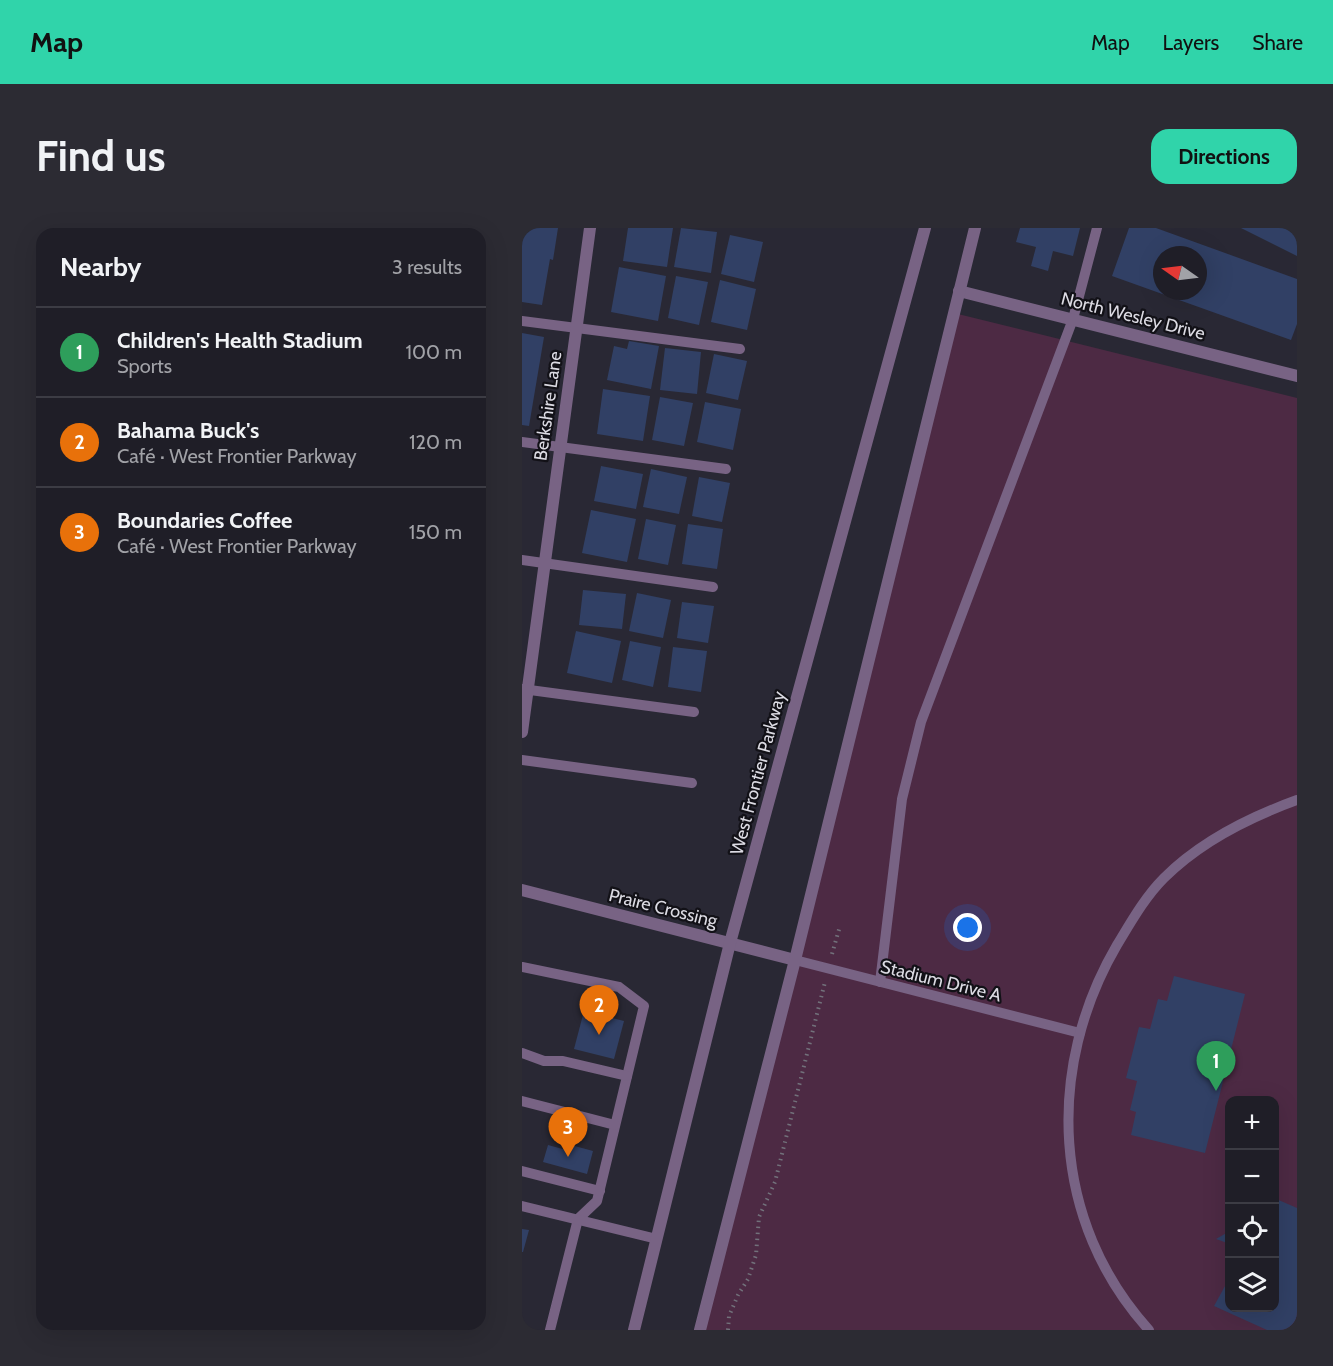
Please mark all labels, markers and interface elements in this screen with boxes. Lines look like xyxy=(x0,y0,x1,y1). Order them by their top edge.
text: Map xyxy=(30,25,83,59)
text: Map xyxy=(1091,30,1130,55)
text: Layers xyxy=(1163,30,1219,55)
text: Share xyxy=(1252,30,1303,55)
button: Directions xyxy=(1151,129,1297,184)
text: Find us xyxy=(36,130,165,182)
north arrow xyxy=(1153,246,1207,300)
text: Nearby xyxy=(60,251,141,283)
text: 3 results xyxy=(392,255,462,279)
street label: North Wesley Drive xyxy=(1059,287,1207,345)
text: Children's Health Stadium xyxy=(117,327,363,354)
text: 1 xyxy=(76,340,83,364)
text: 100 m xyxy=(406,340,462,364)
street label: Berkshire Lane xyxy=(529,350,567,462)
text: Sports xyxy=(117,354,172,378)
text: Bahama Buck's xyxy=(117,417,259,444)
text: 2 xyxy=(74,430,85,454)
text: 120 m xyxy=(409,430,462,454)
text: Café · West Frontier Parkway xyxy=(117,444,357,468)
text: Boundaries Coffee xyxy=(117,507,292,534)
text: 3 xyxy=(74,520,85,544)
text: 150 m xyxy=(409,520,462,544)
text: Café · West Frontier Parkway xyxy=(117,534,357,558)
street label: West Frontier Parkway xyxy=(726,689,790,857)
street label: Praire Crossing xyxy=(607,884,720,932)
your location xyxy=(953,913,982,942)
street label: Stadium Drive A xyxy=(878,955,1004,1007)
pin: 2 xyxy=(580,986,619,1035)
pin: 1 xyxy=(1196,1042,1236,1091)
map controls xyxy=(1225,1096,1279,1312)
button: + xyxy=(1225,1096,1279,1150)
pin: 3 xyxy=(548,1108,588,1157)
button: − xyxy=(1225,1150,1279,1204)
button: locate xyxy=(1225,1204,1279,1258)
button: layers xyxy=(1225,1258,1279,1312)

